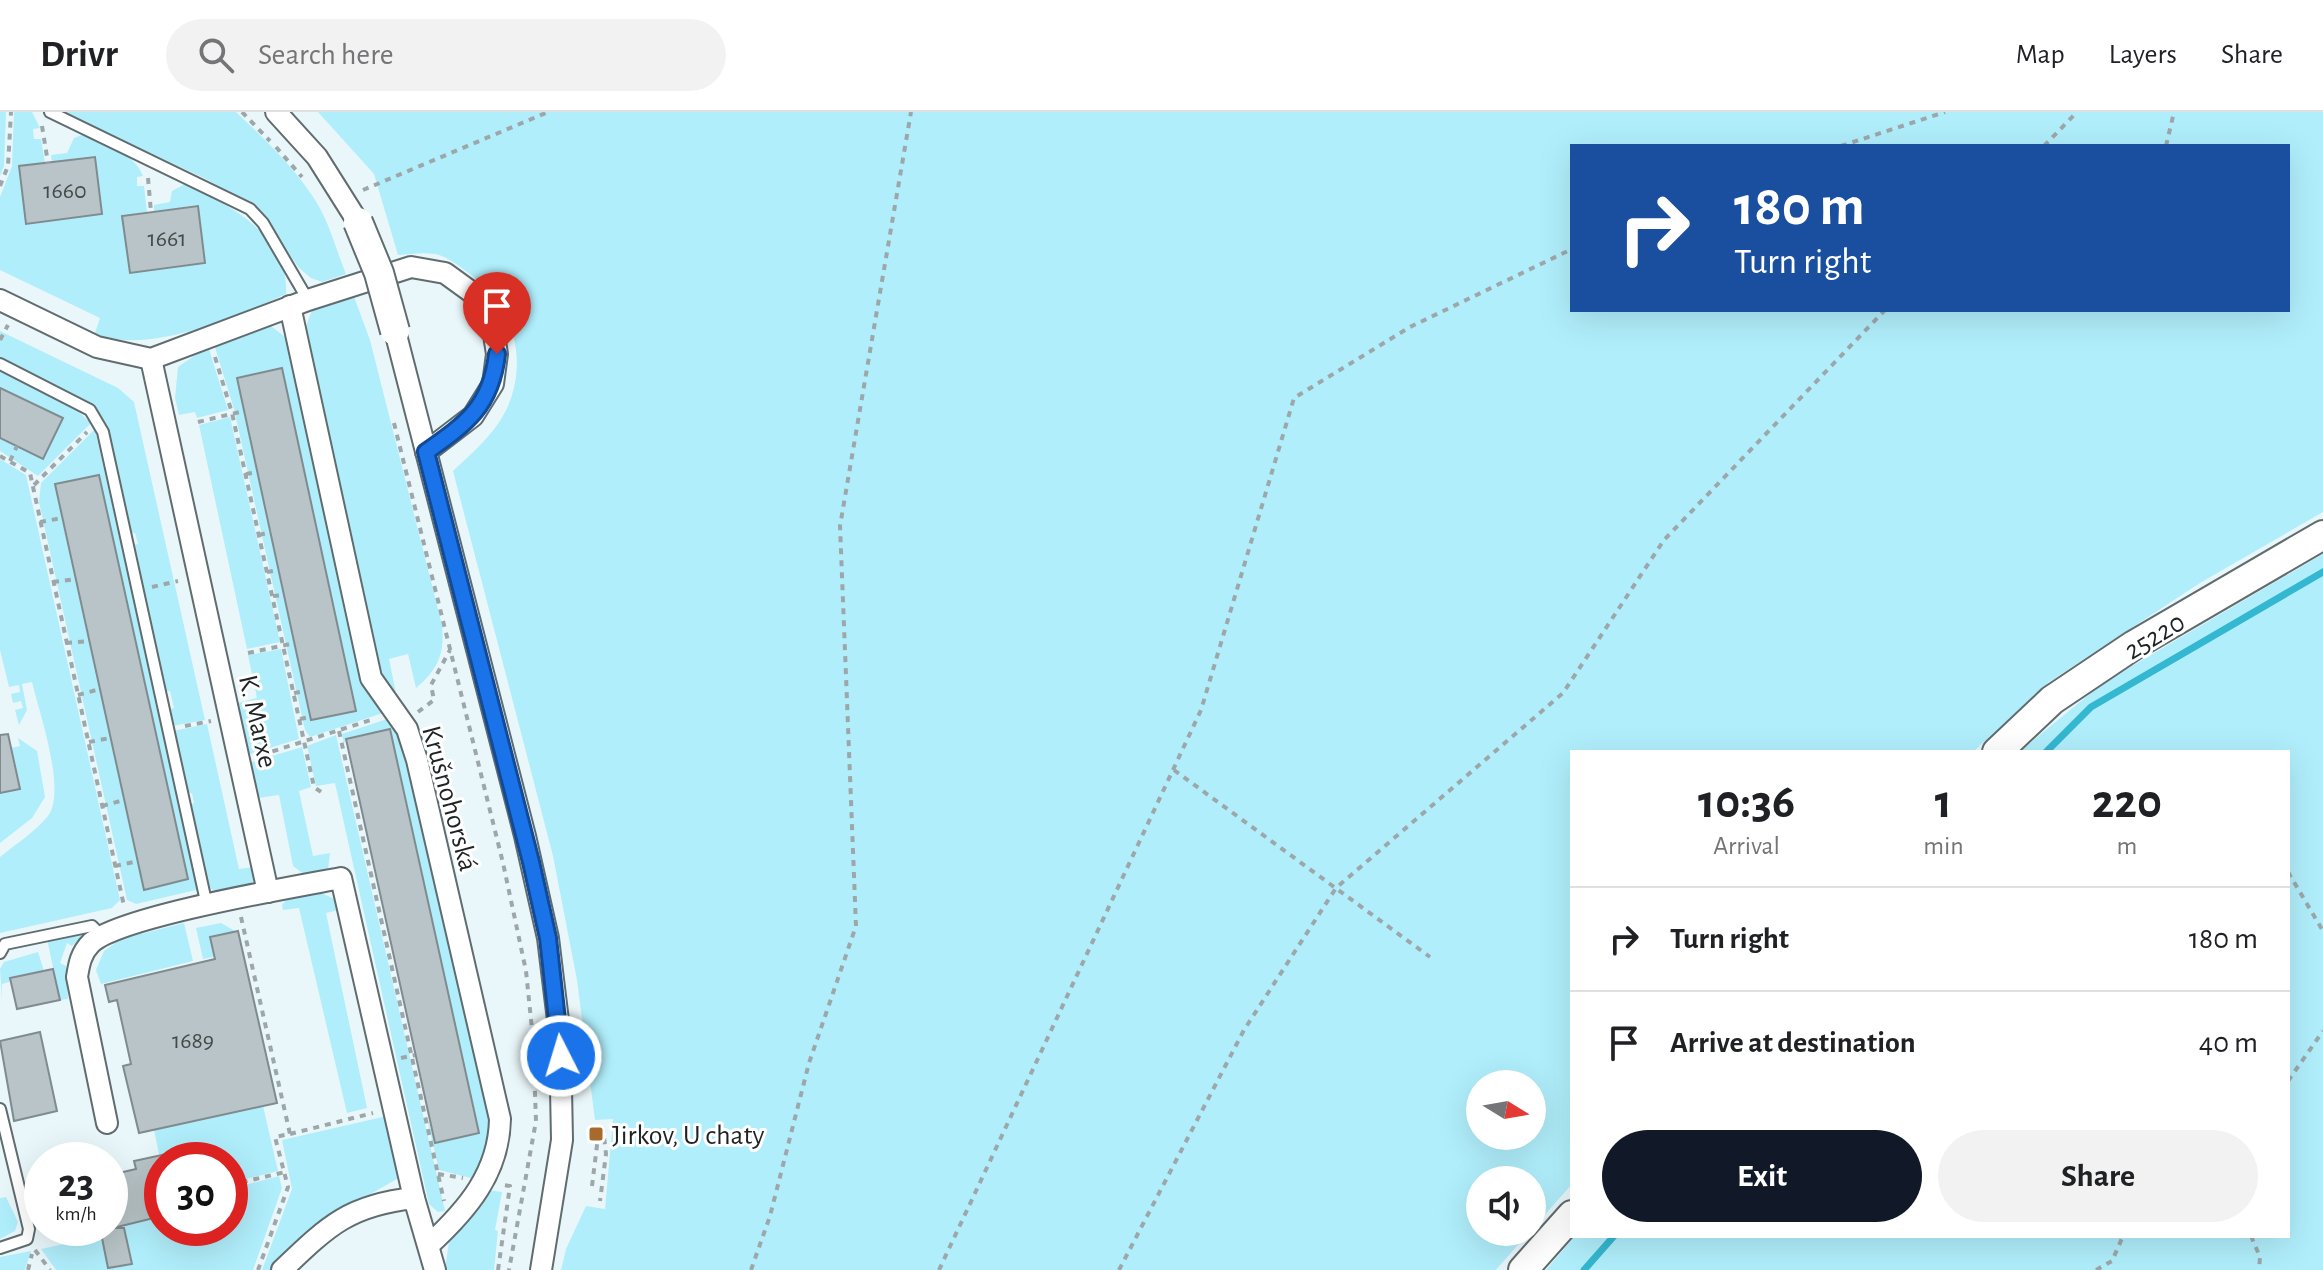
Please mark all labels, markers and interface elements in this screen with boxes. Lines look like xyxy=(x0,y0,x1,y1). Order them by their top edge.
search box xyxy=(166,19,726,91)
icon: search xyxy=(194,33,238,77)
text: Drivr xyxy=(40,36,118,74)
text: Search here xyxy=(258,40,394,70)
text: Map xyxy=(2016,41,2065,69)
text: Layers xyxy=(2109,41,2177,69)
text: Share xyxy=(2221,41,2283,69)
icon: right xyxy=(1602,176,1706,280)
house number: 1660 xyxy=(43,179,87,203)
text: 180 m xyxy=(1734,179,1865,235)
house number: 1661 xyxy=(147,227,187,251)
text: Turn right xyxy=(1734,244,1871,280)
pin xyxy=(463,272,531,354)
icon: arrive xyxy=(475,284,519,328)
street label: 25220 xyxy=(2120,608,2190,665)
street label: K. Marxe xyxy=(233,672,281,771)
street label: Krušnohorská xyxy=(416,723,482,874)
text: 10:36 xyxy=(1698,779,1795,827)
text: 1 xyxy=(1935,779,1952,827)
text: 220 xyxy=(2092,779,2162,827)
text: Arrival xyxy=(1713,833,1780,859)
text: min xyxy=(1923,833,1964,859)
text: m xyxy=(2116,833,2137,859)
icon: right xyxy=(1602,917,1646,961)
text: Turn right xyxy=(1670,924,1789,954)
text: 180 m xyxy=(2189,924,2258,954)
position arrow xyxy=(519,1014,603,1098)
icon: arrive xyxy=(1602,1021,1646,1065)
text: Arrive at destination xyxy=(1670,1028,1916,1058)
text: 40 m xyxy=(2199,1028,2258,1058)
house number: 1689 xyxy=(172,1029,214,1053)
north arrow xyxy=(1466,1070,1546,1150)
map controls xyxy=(1466,1070,1546,1246)
place label: Jirkov, U chaty xyxy=(612,1122,764,1150)
marker: Jirkov, U chaty xyxy=(587,1125,605,1143)
button: Exit xyxy=(1602,1130,1922,1222)
button: Share xyxy=(1938,1130,2258,1222)
speed limit sign: 30 xyxy=(144,1142,248,1246)
text: 23 xyxy=(58,1164,94,1204)
button: sound xyxy=(1466,1166,1546,1246)
text: km/h xyxy=(55,1204,97,1224)

